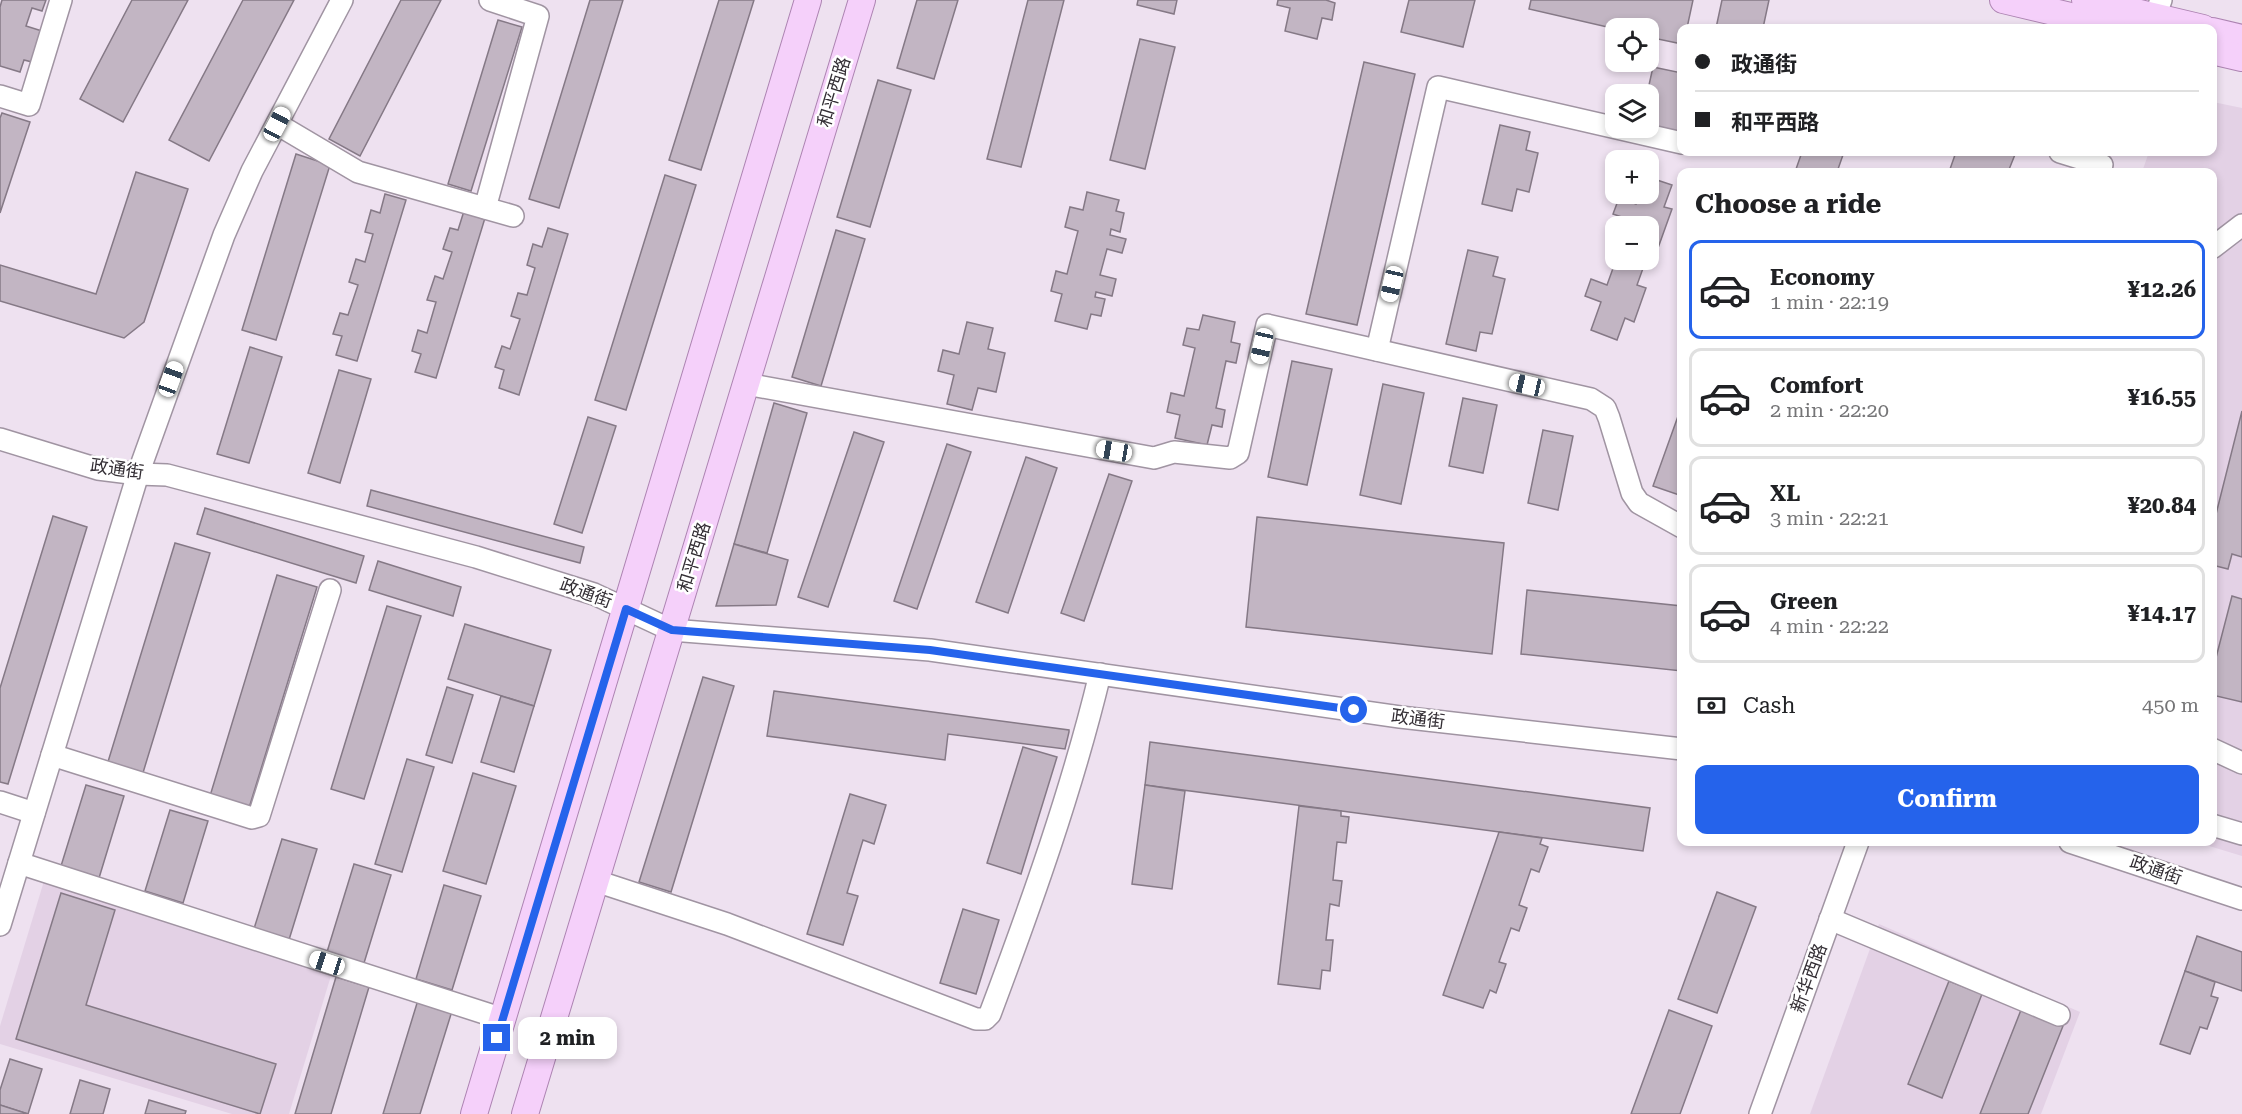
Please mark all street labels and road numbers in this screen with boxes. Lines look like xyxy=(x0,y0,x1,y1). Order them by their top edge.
street label: 和平西路 xyxy=(813,54,854,129)
street label: 政通街 xyxy=(89,454,145,483)
street label: 和平西路 xyxy=(673,519,714,594)
street label: 政通街 xyxy=(557,573,615,612)
street label: 政通街 xyxy=(1390,705,1446,732)
street label: 政通街 xyxy=(2127,851,2185,888)
street label: 新华西路 xyxy=(1786,940,1831,1015)

